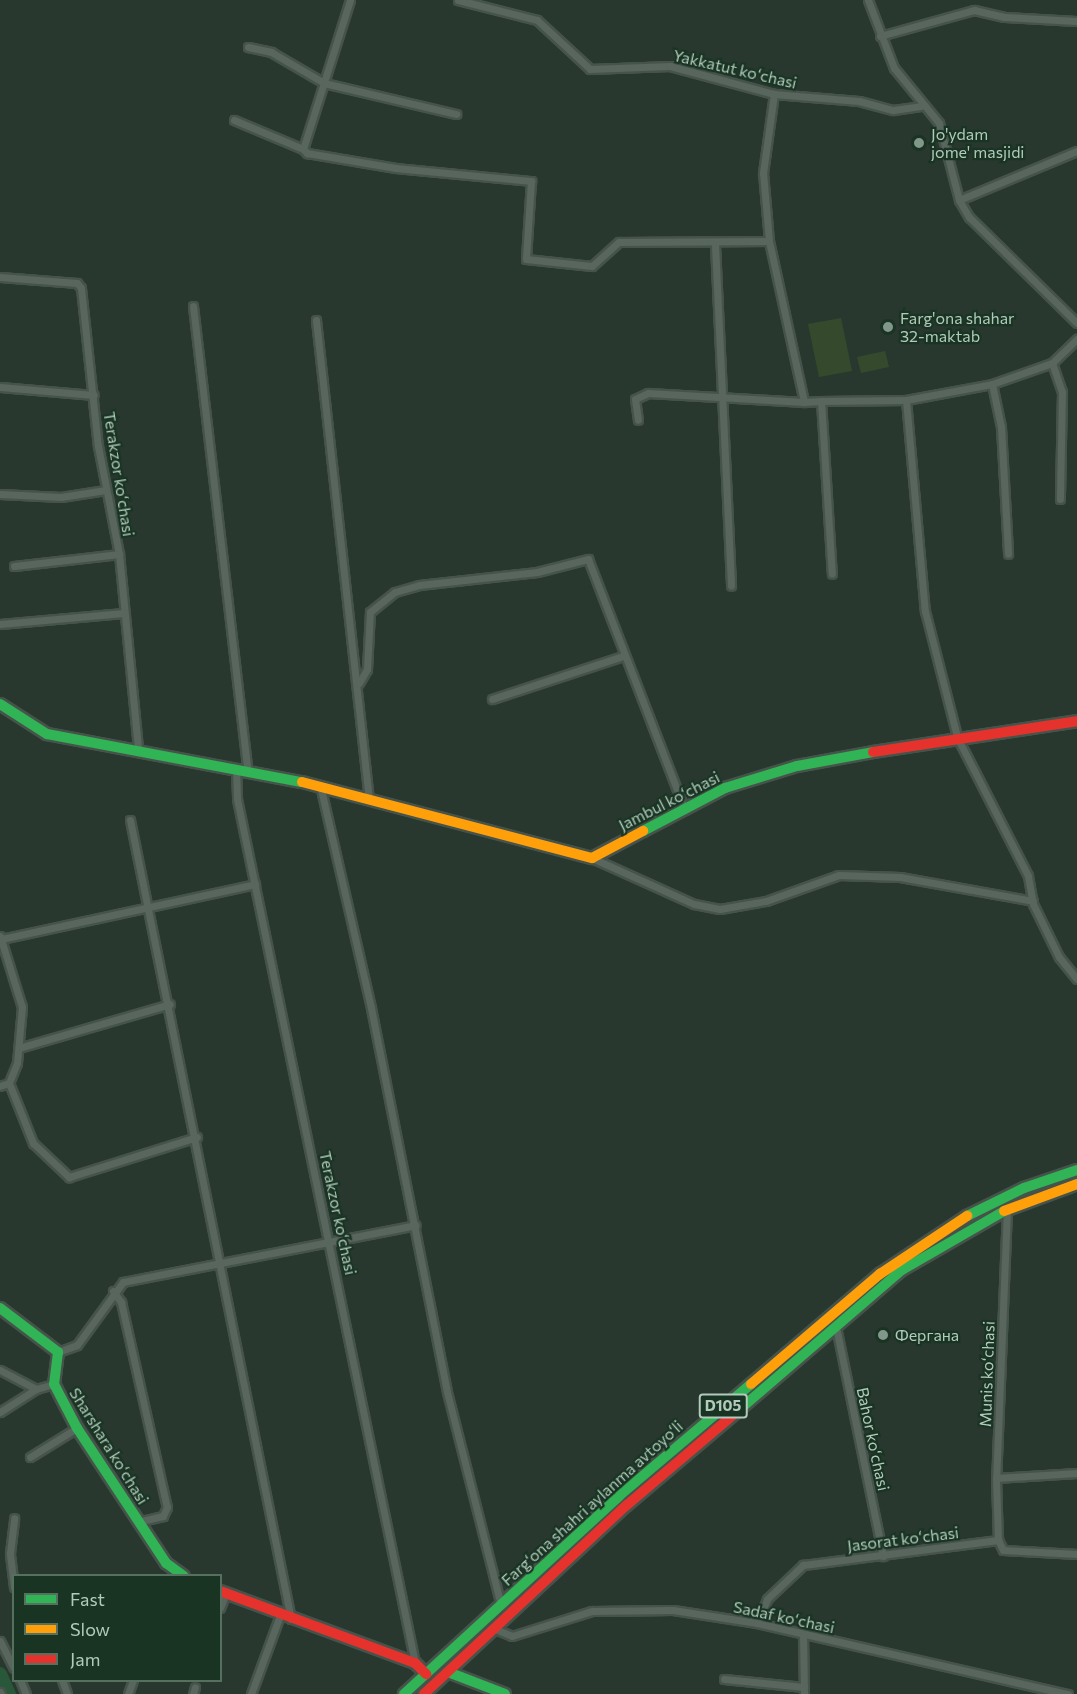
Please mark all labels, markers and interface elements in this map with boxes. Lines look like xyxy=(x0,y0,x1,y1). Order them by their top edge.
street label: Yakkatut koʻchasi xyxy=(671,45,799,93)
place label: Jo'ydam jome' masjidi xyxy=(931,124,1024,162)
marker: Jo'ydam jome' masjidi xyxy=(912,136,926,150)
place label: Farg'ona shahar 32-maktab xyxy=(900,308,1014,346)
marker: Farg'ona shahar 32-maktab xyxy=(881,320,895,334)
street label: Terakzor koʻchasi xyxy=(100,410,138,538)
street label: Jambul koʻchasi xyxy=(615,767,723,835)
street label: Terakzor koʻchasi xyxy=(316,1149,360,1277)
street label: Munis koʻchasi xyxy=(976,1321,998,1427)
place label: Фергана xyxy=(895,1325,959,1345)
marker: Фергана xyxy=(876,1328,890,1342)
street label: Sharshara koʻchasi xyxy=(65,1384,153,1508)
street label: Bahor koʻchasi xyxy=(853,1386,893,1492)
road number: D105 xyxy=(698,1394,748,1418)
street label: Farg‘ona shahri aylanma avtoyo‘li xyxy=(497,1416,687,1590)
street label: Jasorat koʻchasi xyxy=(846,1523,960,1555)
legend xyxy=(12,1574,222,1682)
text: Fast xyxy=(70,1588,105,1610)
street label: Sadaf koʻchasi xyxy=(732,1597,836,1637)
text: Slow xyxy=(70,1618,110,1640)
text: Jam xyxy=(70,1648,100,1670)

